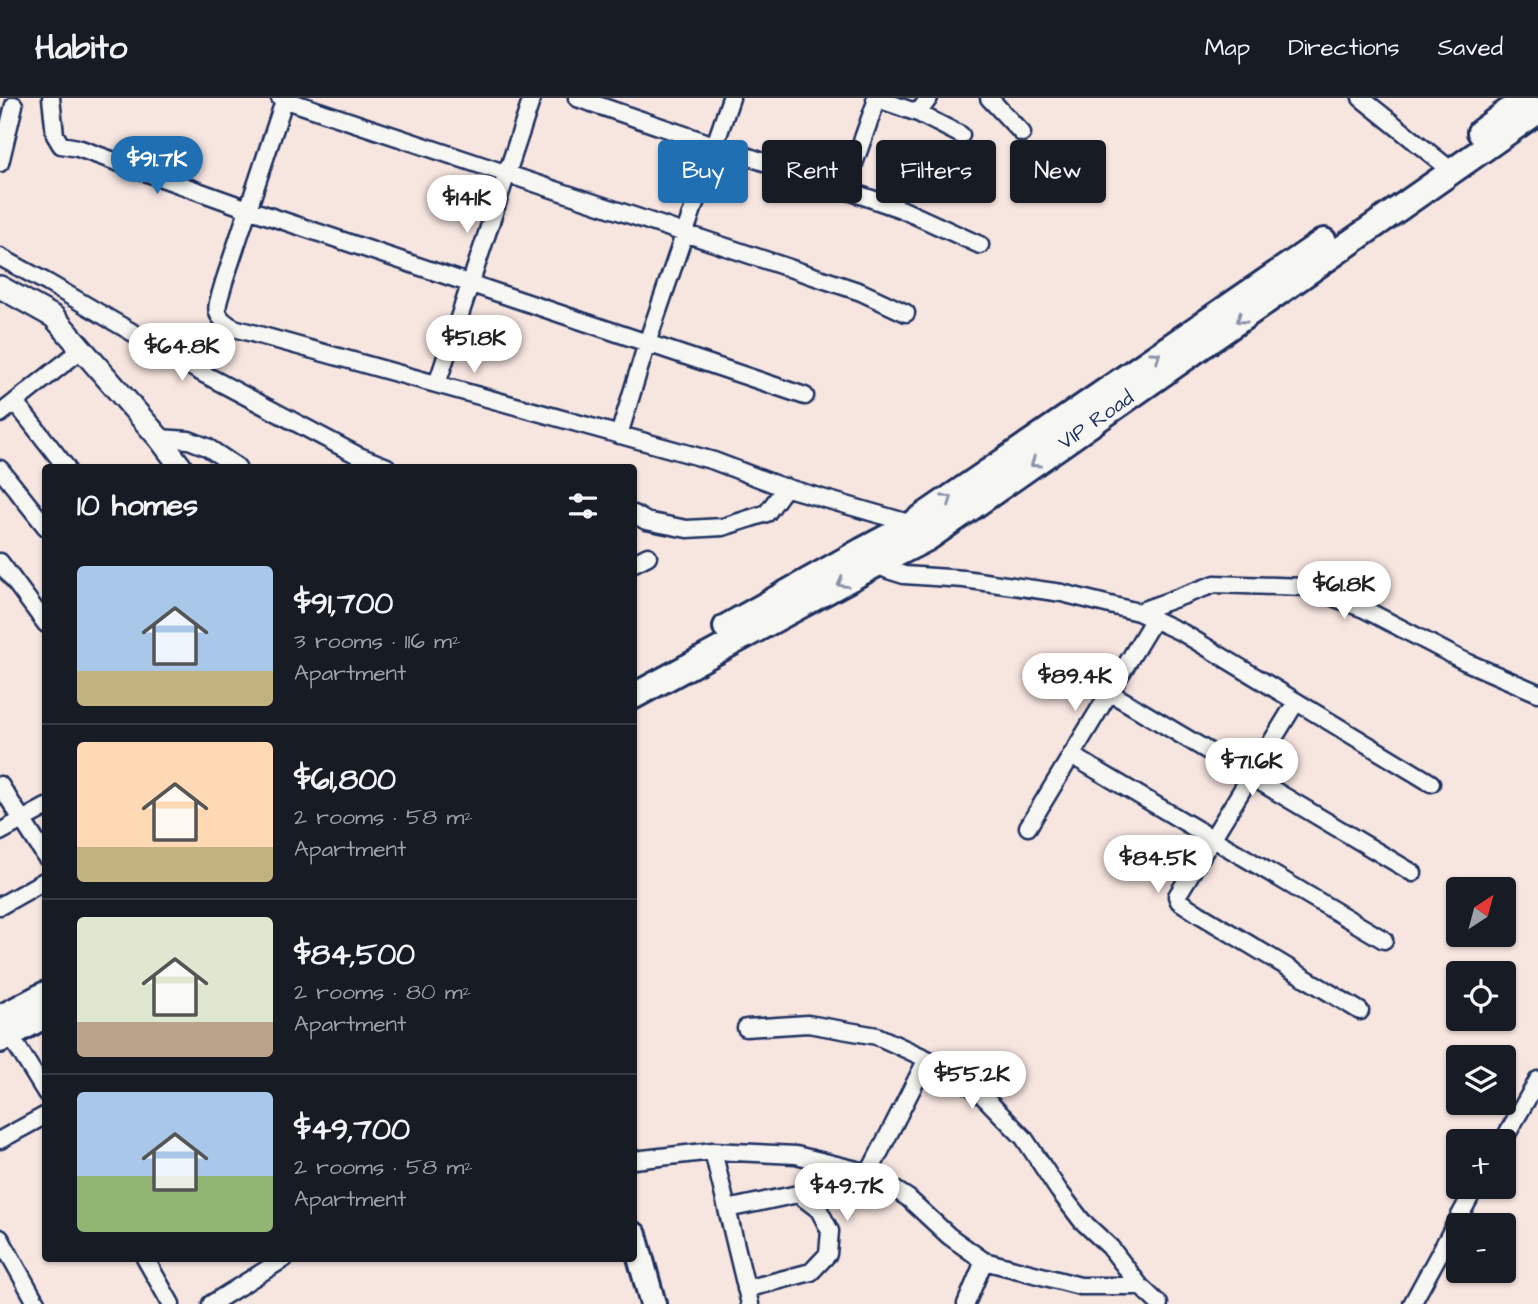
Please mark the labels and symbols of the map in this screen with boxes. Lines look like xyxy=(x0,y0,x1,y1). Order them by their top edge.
pin: $91.7K xyxy=(100,136,214,196)
pin: $141K xyxy=(418,176,516,235)
one-way arrow xyxy=(1236,311,1249,323)
pin: $51.8K xyxy=(417,316,531,375)
pin: $64.8K xyxy=(125,324,239,383)
one-way arrow xyxy=(1148,351,1161,364)
street label: VIP Road xyxy=(1052,383,1140,457)
one-way arrow xyxy=(1030,455,1043,467)
one-way arrow xyxy=(940,495,953,507)
pin: $61.8K xyxy=(1287,561,1401,621)
one-way arrow xyxy=(836,575,849,588)
pin: $89.4K xyxy=(1018,654,1132,713)
pin: $71.6K xyxy=(1195,738,1309,798)
pin: $84.5K xyxy=(1101,836,1215,895)
north arrow xyxy=(1446,877,1516,947)
pin: $55.2K xyxy=(915,1052,1029,1111)
pin: $49.7K xyxy=(790,1164,904,1223)

